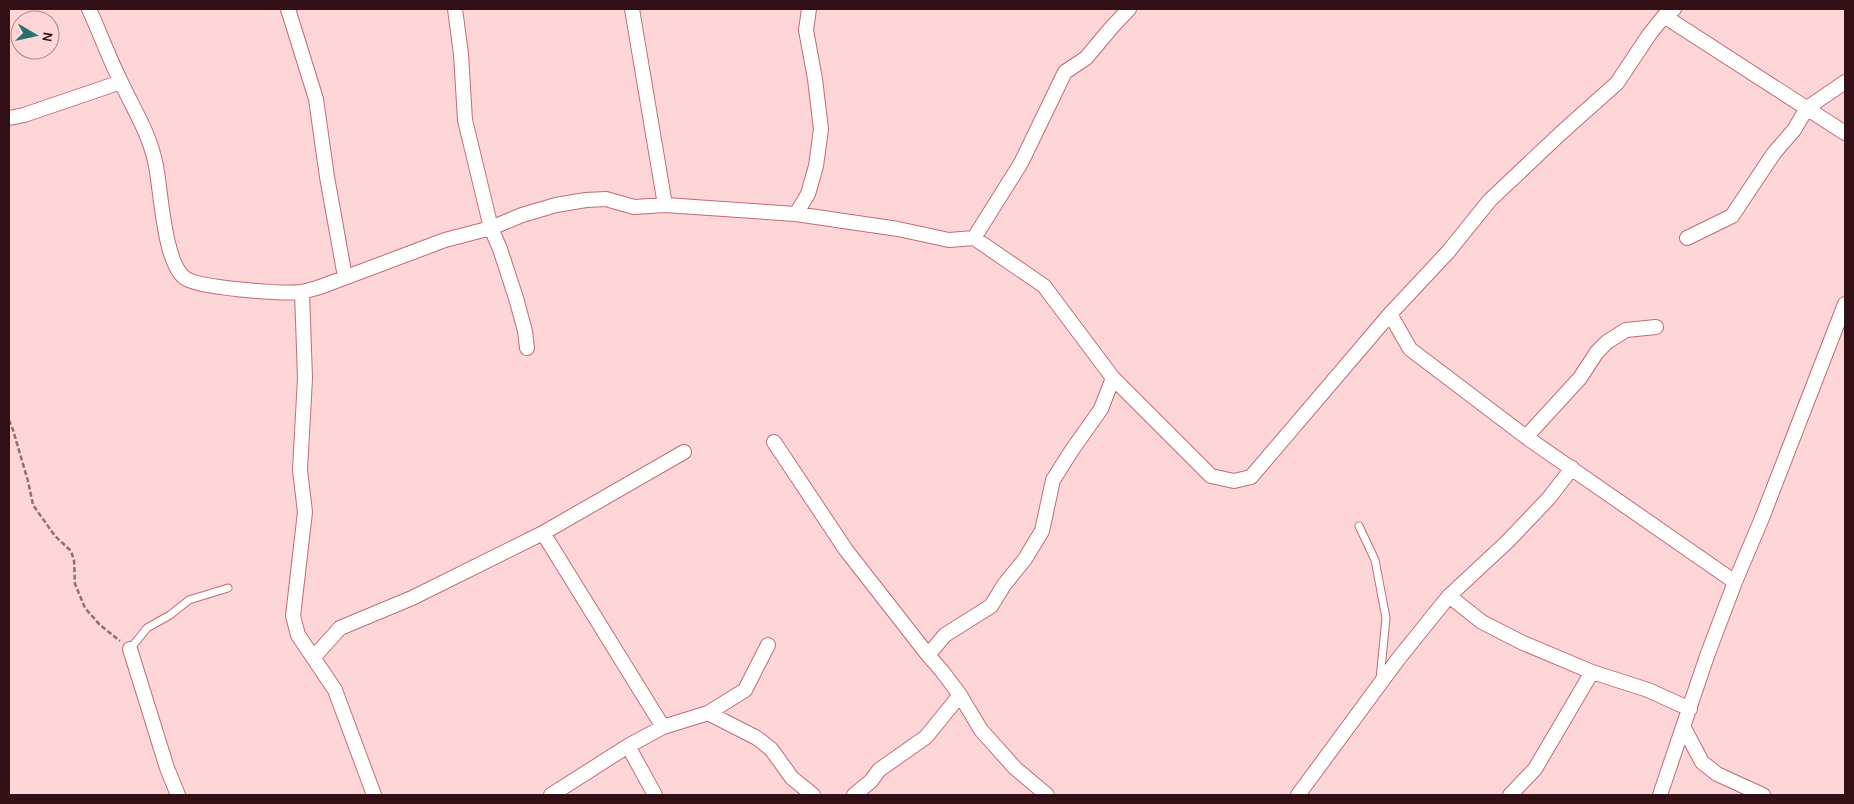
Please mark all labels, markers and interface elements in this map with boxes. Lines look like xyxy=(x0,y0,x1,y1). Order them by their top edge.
north arrow xyxy=(10,10,60,60)
text: N xyxy=(38,31,57,43)

